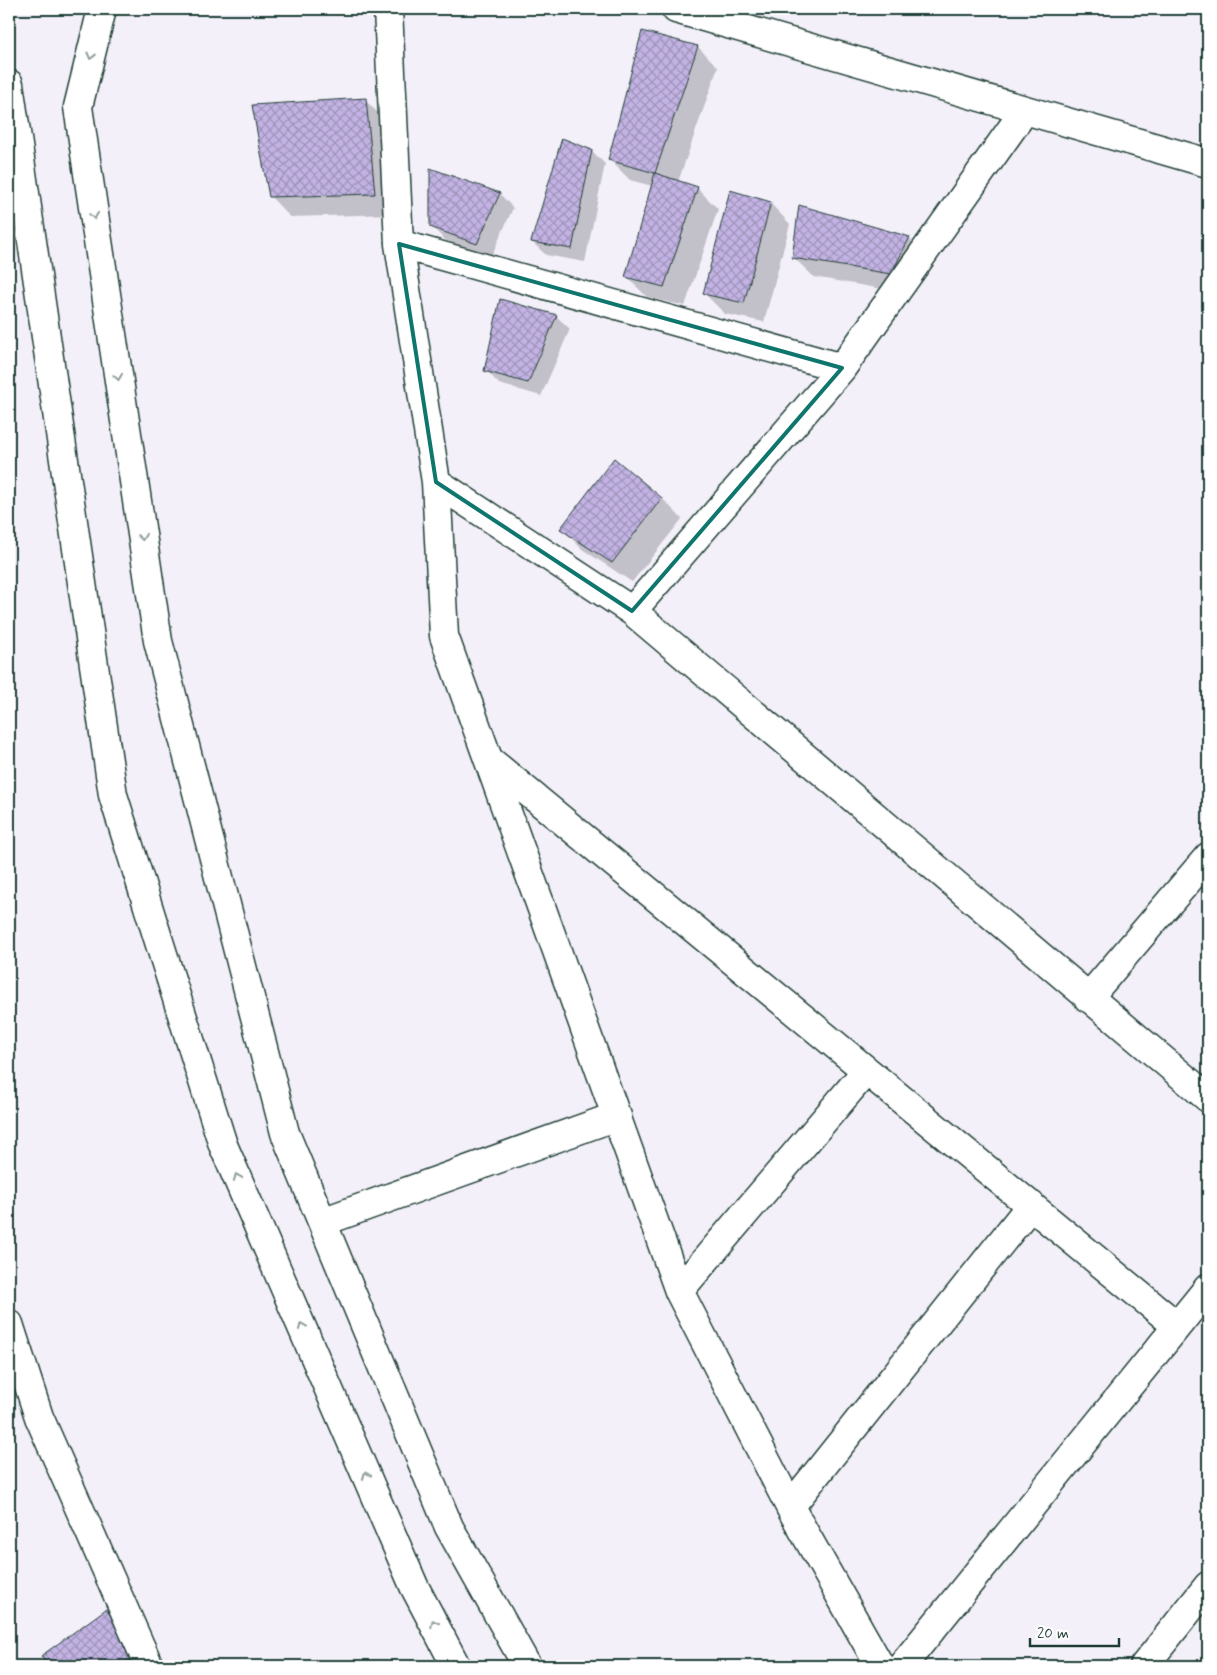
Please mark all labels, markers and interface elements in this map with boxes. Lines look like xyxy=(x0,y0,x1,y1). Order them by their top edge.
one-way arrow xyxy=(86,52,96,60)
one-way arrow xyxy=(89,212,99,220)
one-way arrow xyxy=(113,372,123,381)
one-way arrow xyxy=(137,533,147,542)
one-way arrow xyxy=(233,1173,244,1182)
one-way arrow xyxy=(297,1322,308,1331)
one-way arrow xyxy=(362,1471,373,1480)
scale bar xyxy=(1030,1615,1118,1647)
one-way arrow xyxy=(430,1619,440,1628)
text: 20 m xyxy=(1037,1624,1069,1644)

